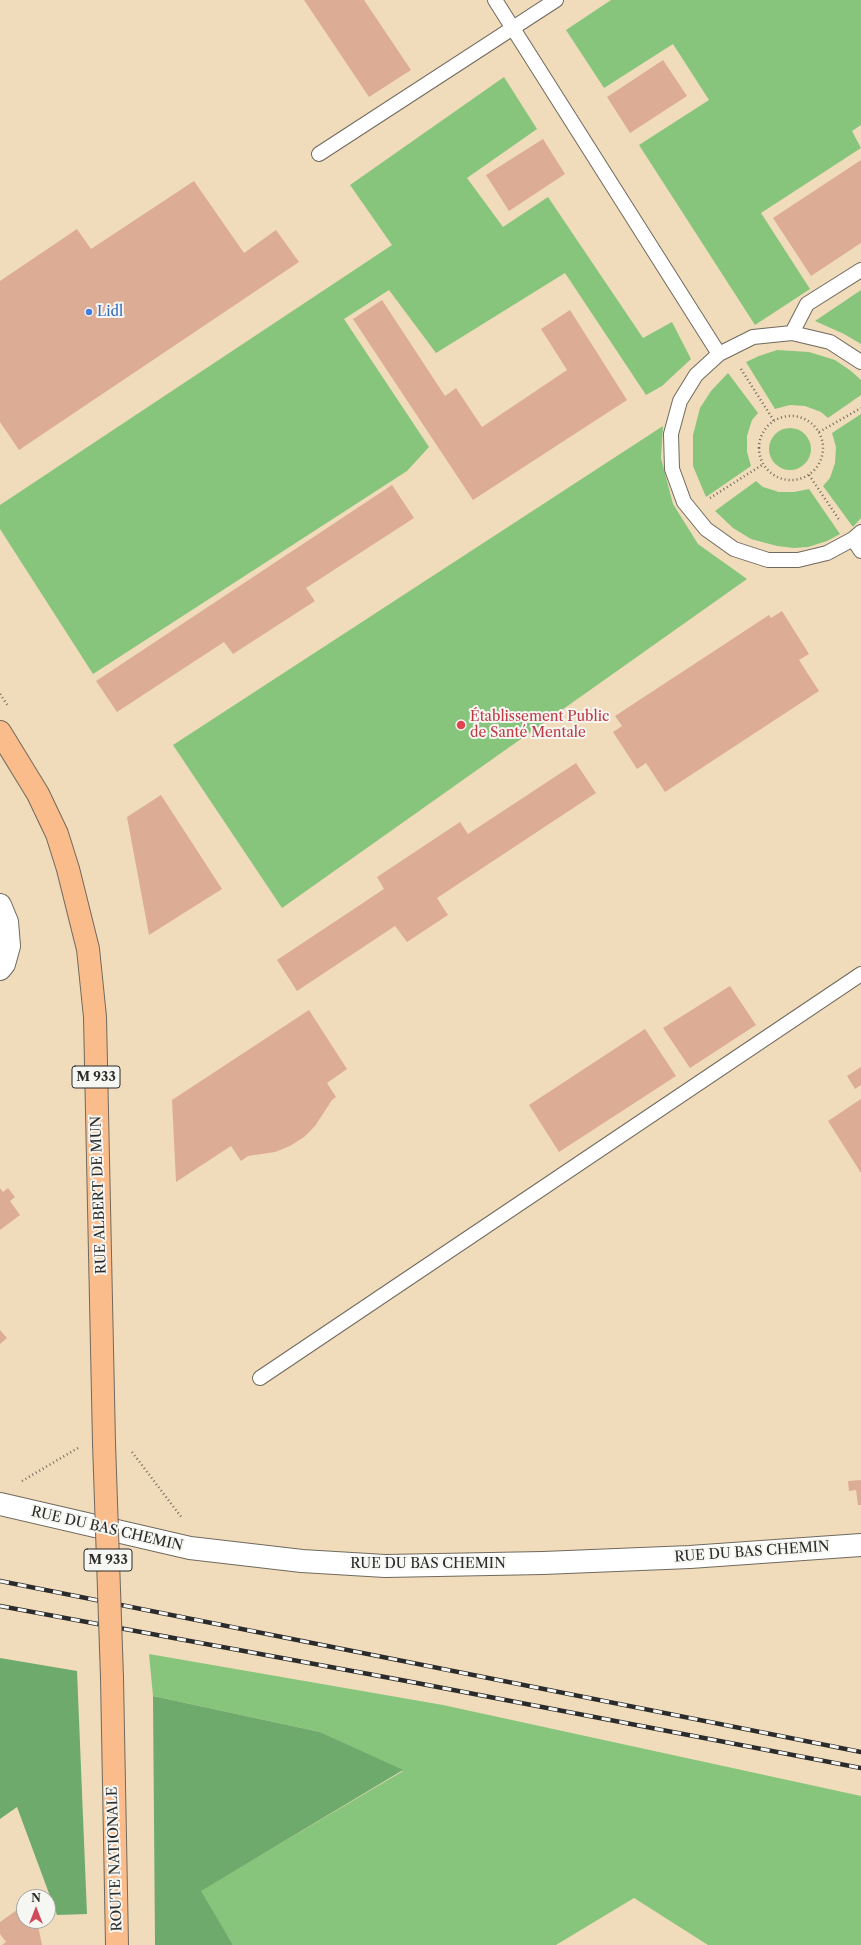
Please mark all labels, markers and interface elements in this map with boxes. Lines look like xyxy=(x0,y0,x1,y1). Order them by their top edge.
place label: Lidl xyxy=(97,304,123,320)
marker: Lidl xyxy=(84,307,94,317)
place label: Établissement Public de Santé Mentale xyxy=(470,709,609,742)
marker: Établissement Public de Santé Mentale xyxy=(455,719,467,731)
road number: M 933 xyxy=(72,1066,120,1088)
street label: RUE ALBERT DE MUN xyxy=(88,1116,110,1274)
street label: RUE DU BAS CHEMIN xyxy=(29,1503,185,1555)
street label: RUE DU BAS CHEMIN xyxy=(674,1538,830,1566)
road number: M 933 xyxy=(84,1549,132,1571)
street label: RUE DU BAS CHEMIN xyxy=(350,1556,506,1572)
street label: ROUTE NATIONALE xyxy=(104,1786,126,1932)
north arrow xyxy=(16,1889,56,1929)
text: N xyxy=(31,1891,41,1905)

